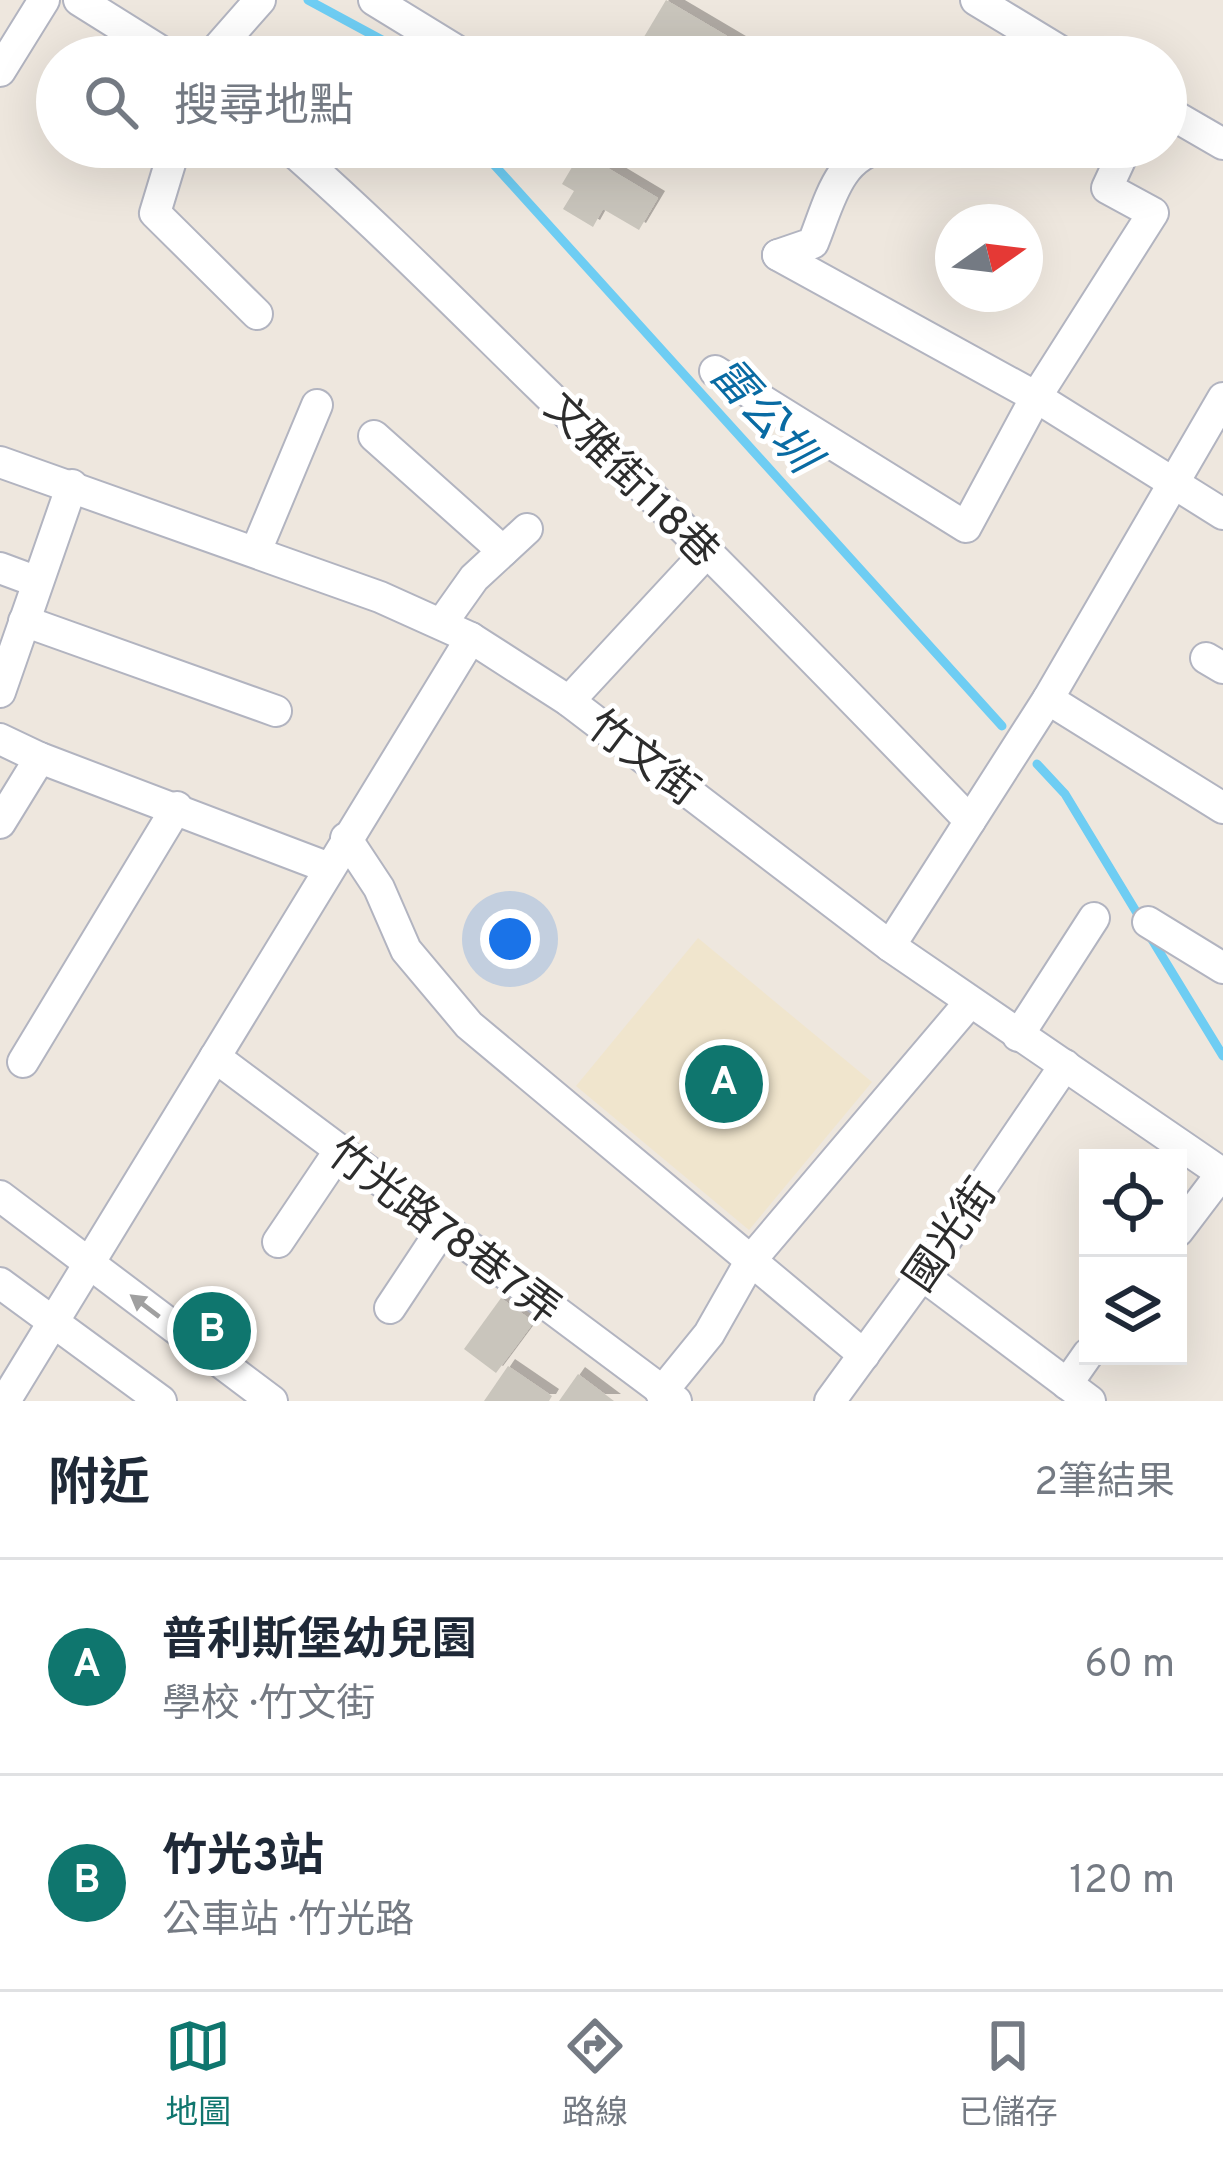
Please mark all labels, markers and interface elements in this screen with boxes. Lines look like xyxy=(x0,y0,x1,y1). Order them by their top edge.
search box xyxy=(36,36,1187,168)
icon: search xyxy=(78,69,144,135)
text: 搜尋地點 xyxy=(174,80,354,137)
north arrow xyxy=(935,204,1043,312)
water label: 雷公圳 xyxy=(695,348,832,491)
street label: 文雅街118巷 xyxy=(532,384,728,580)
street label: 竹文街 xyxy=(575,702,708,820)
your location xyxy=(480,909,540,969)
pin: A xyxy=(685,1039,763,1129)
street label: 竹光路78巷7弄 xyxy=(315,1129,569,1338)
map controls xyxy=(1079,1149,1187,1365)
button: locate xyxy=(1079,1149,1187,1257)
street label: 國光街 xyxy=(895,1170,1011,1303)
button: layers xyxy=(1079,1257,1187,1365)
pin: B xyxy=(173,1286,251,1376)
one-way arrow xyxy=(129,1294,161,1318)
text: 附近 xyxy=(48,1454,150,1519)
text: 2筆結果 xyxy=(1034,1460,1175,1509)
text: 普利斯堡幼兒園 xyxy=(162,1614,477,1671)
text: A xyxy=(73,1642,101,1691)
text: 60 m xyxy=(1084,1642,1175,1691)
text: 學校 · 竹文街 xyxy=(162,1682,375,1731)
text: 竹光3站 xyxy=(162,1830,324,1887)
text: B xyxy=(74,1858,100,1907)
text: 120 m xyxy=(1069,1858,1175,1907)
text: 公車站 · 竹光路 xyxy=(162,1898,414,1947)
tab: 地圖 xyxy=(165,2013,231,2136)
tab: 路線 xyxy=(562,2013,628,2136)
tab: 已儲存 xyxy=(959,2013,1058,2136)

